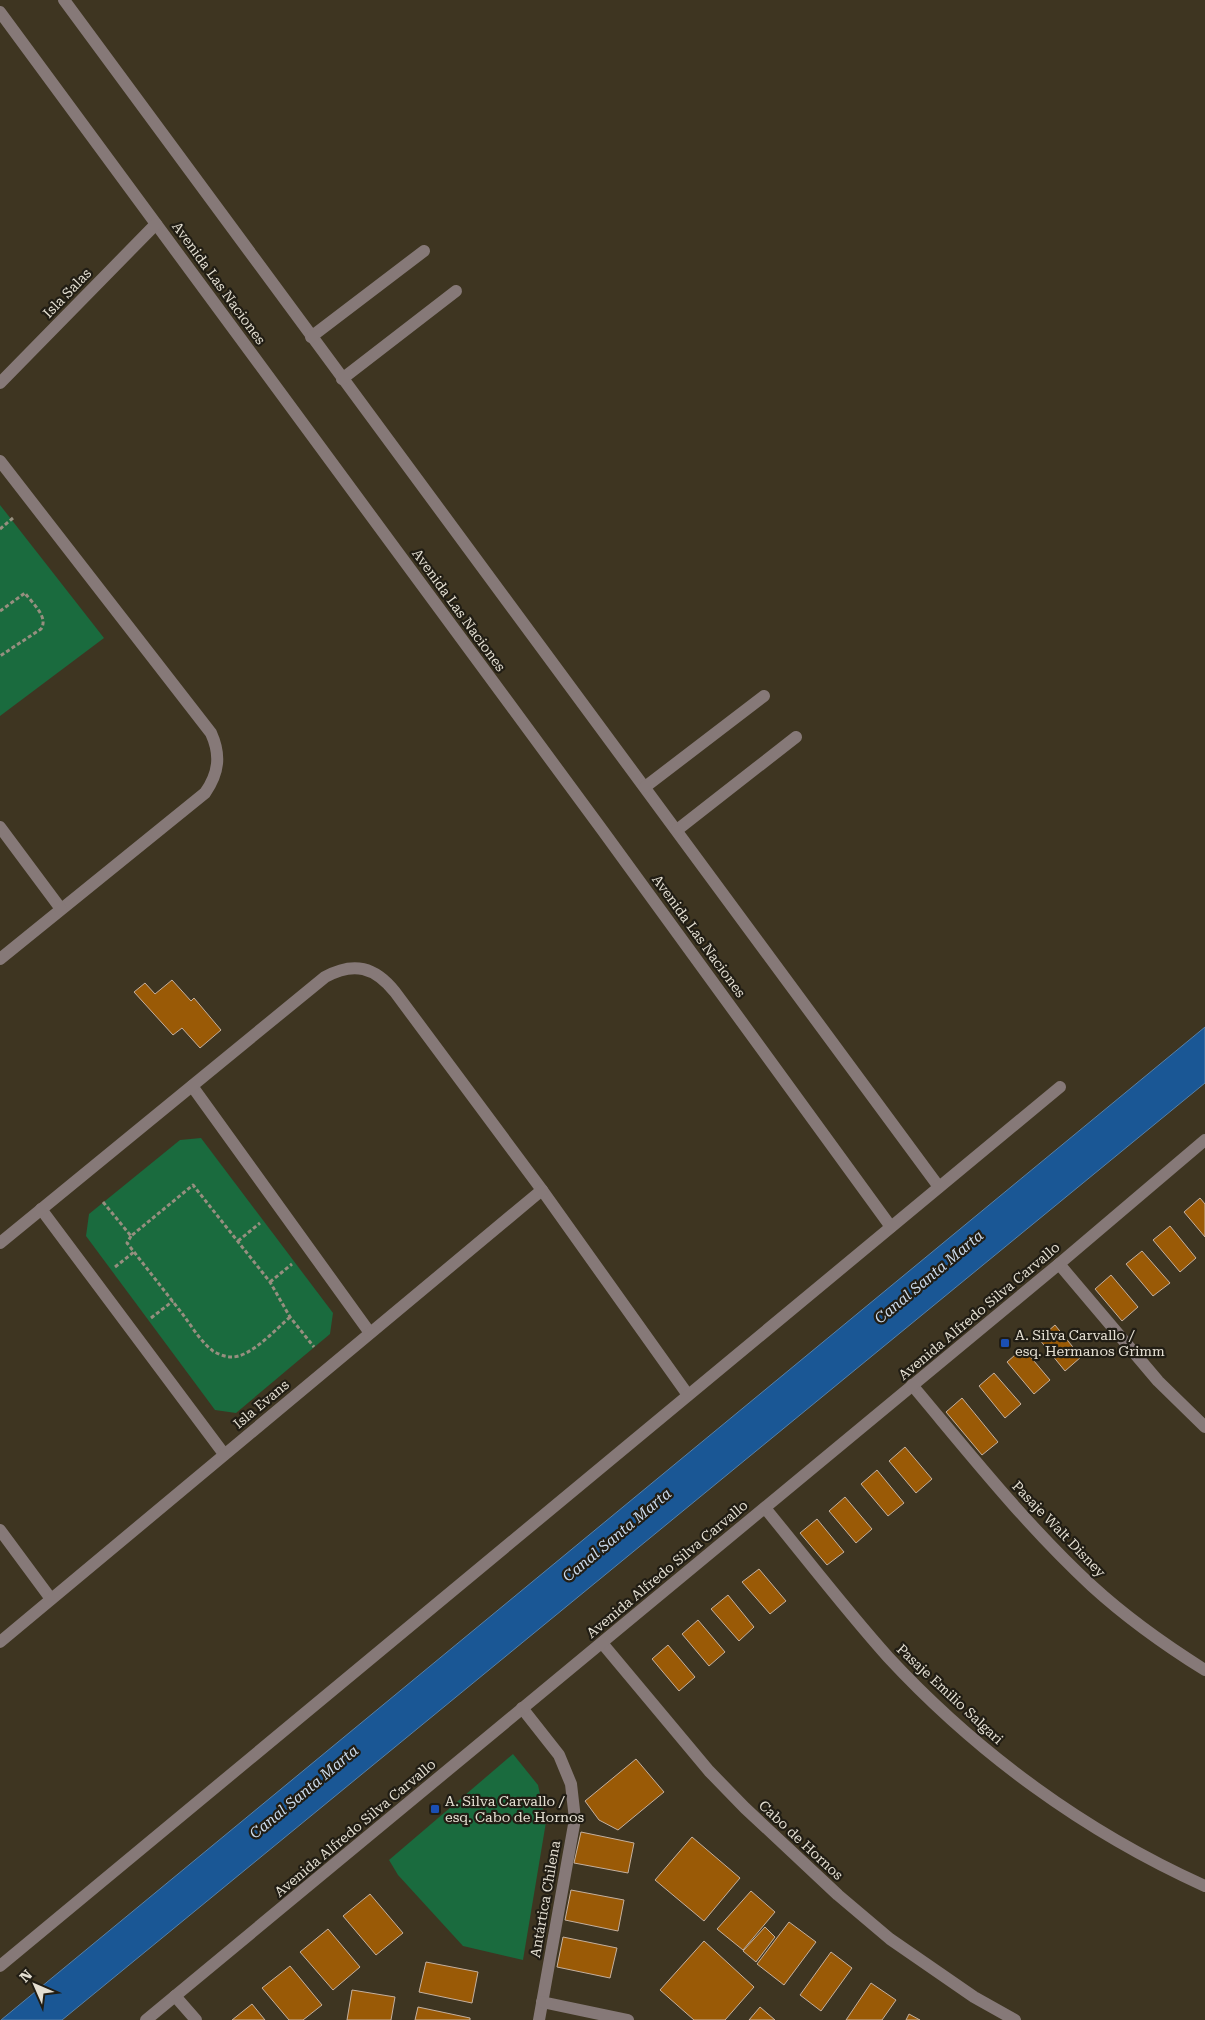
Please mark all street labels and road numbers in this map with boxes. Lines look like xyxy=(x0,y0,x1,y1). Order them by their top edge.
street label: Avenida Las Naciones xyxy=(169,219,269,348)
street label: Isla Salas xyxy=(40,265,95,321)
street label: Avenida Las Naciones xyxy=(409,546,509,675)
street label: Avenida Las Naciones xyxy=(649,872,749,1001)
street label: Avenida Alfredo Silva Carvallo xyxy=(895,1239,1063,1383)
street label: Isla Evans xyxy=(230,1376,292,1432)
street label: Pasaje Walt Disney xyxy=(1009,1478,1109,1581)
street label: Avenida Alfredo Silva Carvallo xyxy=(583,1497,751,1641)
street label: Pasaje Emilio Salgari xyxy=(894,1641,1007,1748)
street label: Avenida Alfredo Silva Carvallo xyxy=(271,1756,439,1900)
street label: Cabo de Hornos xyxy=(756,1797,847,1883)
street label: Antártica Chilena xyxy=(527,1839,563,1959)

